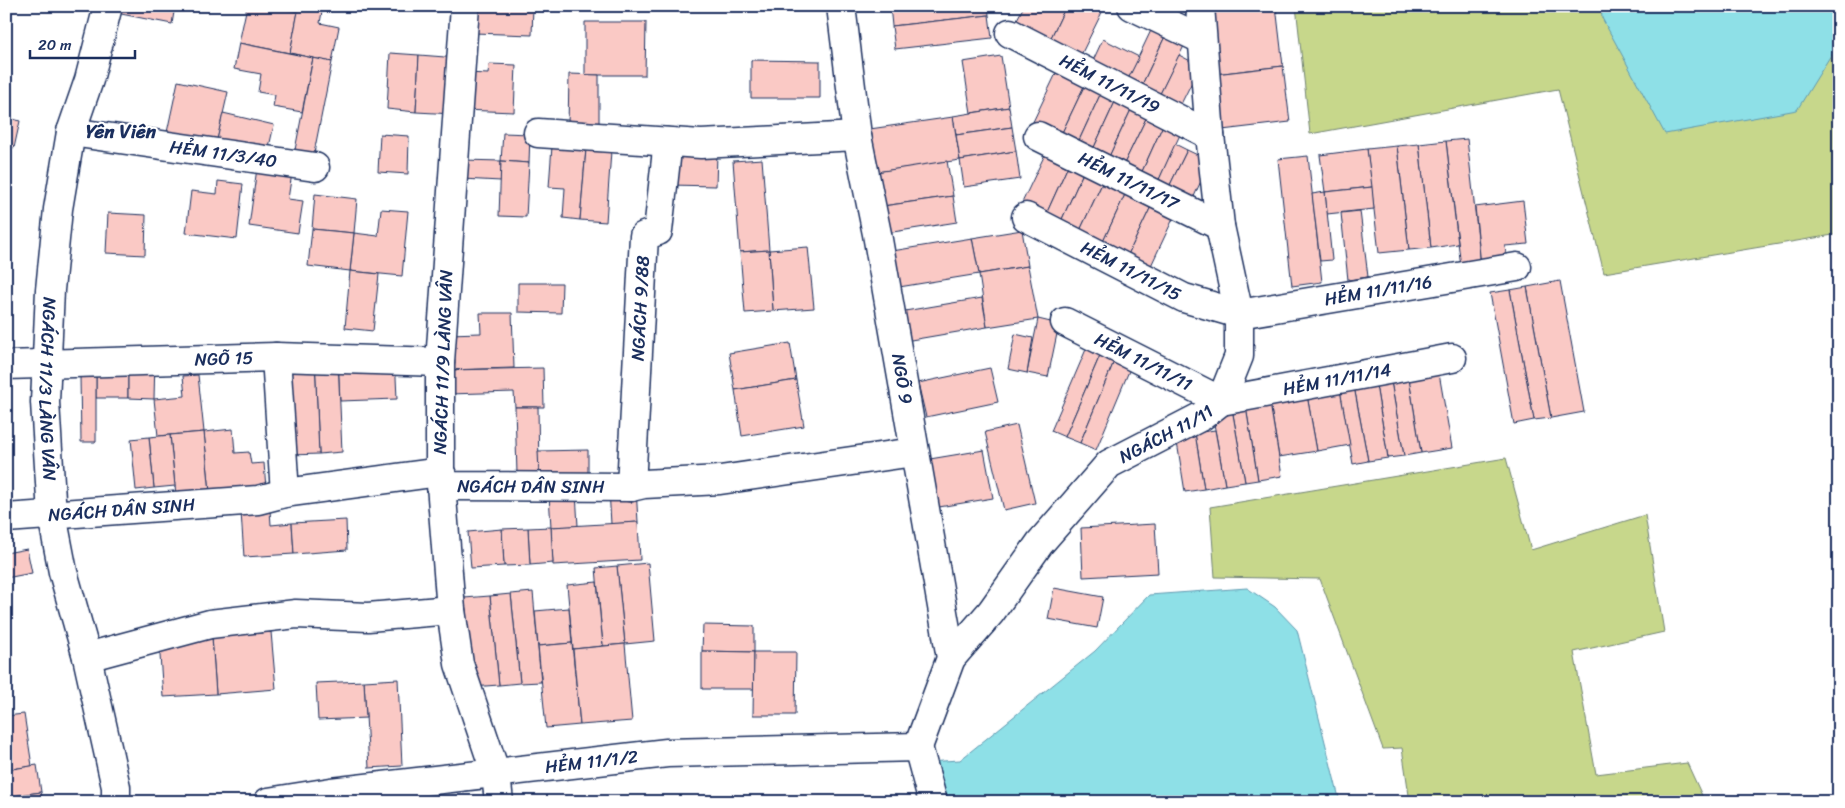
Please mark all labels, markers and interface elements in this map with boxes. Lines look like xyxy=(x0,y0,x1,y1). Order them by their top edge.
scale bar xyxy=(30,28,135,60)
text: 20 m xyxy=(38,32,72,58)
street label: HẺM 11/11/19 xyxy=(1054,45,1166,123)
district label: Yên Viên xyxy=(86,115,157,148)
street label: HẺM 11/3/40 xyxy=(168,130,279,177)
street label: HẺM 11/11/17 xyxy=(1073,142,1186,220)
street label: HẺM 11/11/15 xyxy=(1075,232,1187,310)
street label: NGÁCH 9/88 xyxy=(622,255,659,362)
street label: HẺM 11/11/16 xyxy=(1322,266,1435,315)
street label: NGÁCH 11/9 LÀNG VÂN xyxy=(424,269,462,455)
street label: NGÁCH 11/3 LÀNG VÂN xyxy=(29,296,66,482)
street label: HẺM 11/11/11 xyxy=(1089,323,1198,400)
street label: NGÕ 15 xyxy=(194,342,254,375)
street label: NGÕ 9 xyxy=(882,351,922,407)
street label: HẺM 11/11/14 xyxy=(1280,354,1394,405)
street label: NGÁCH 11/11 xyxy=(1113,396,1221,472)
street label: NGÁCH DÂN SINH xyxy=(457,470,605,503)
street label: NGÁCH DÂN SINH xyxy=(47,489,197,531)
street label: HẺM 11/1/2 xyxy=(543,740,640,783)

